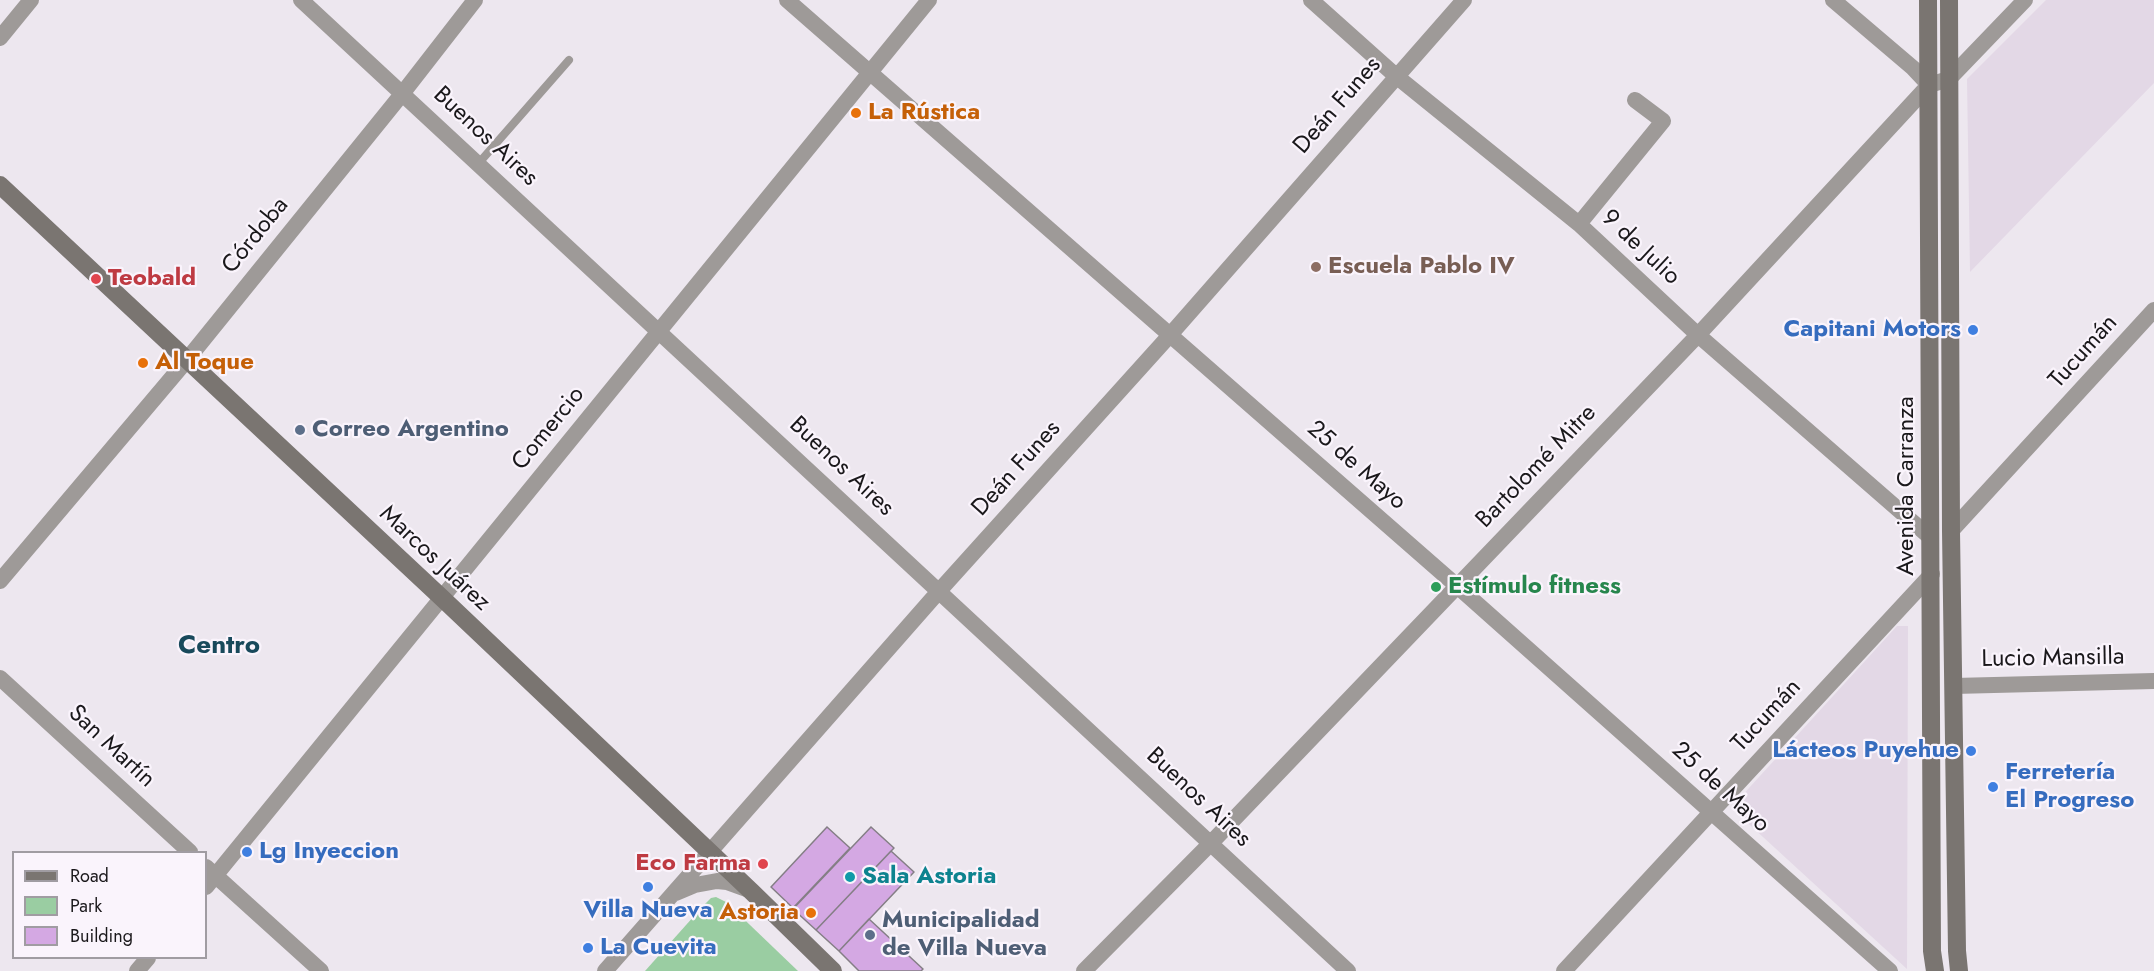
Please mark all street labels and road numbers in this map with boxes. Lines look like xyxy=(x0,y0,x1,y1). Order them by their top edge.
street label: Deán Funes xyxy=(1288,52,1388,160)
street label: Buenos Aires xyxy=(427,81,543,193)
street label: Córdoba xyxy=(217,192,295,280)
street label: 9 de Julio xyxy=(1595,204,1685,292)
street label: Tucumán xyxy=(2044,309,2124,395)
street label: Comercio xyxy=(507,381,591,477)
street label: Avenida Carranza xyxy=(1893,396,1921,576)
street label: Bartolomé Mitre xyxy=(1471,399,1603,535)
street label: Buenos Aires xyxy=(783,411,899,523)
street label: Deán Funes xyxy=(967,415,1067,523)
street label: 25 de Mayo xyxy=(1301,415,1411,517)
street label: Marcos Juárez xyxy=(373,500,495,618)
street label: Lucio Mansilla xyxy=(1981,643,2125,675)
street label: Tucumán xyxy=(1726,674,1808,758)
street label: San Martín xyxy=(62,700,160,794)
street label: 25 de Mayo xyxy=(1665,737,1775,839)
street label: Buenos Aires xyxy=(1140,742,1256,854)

